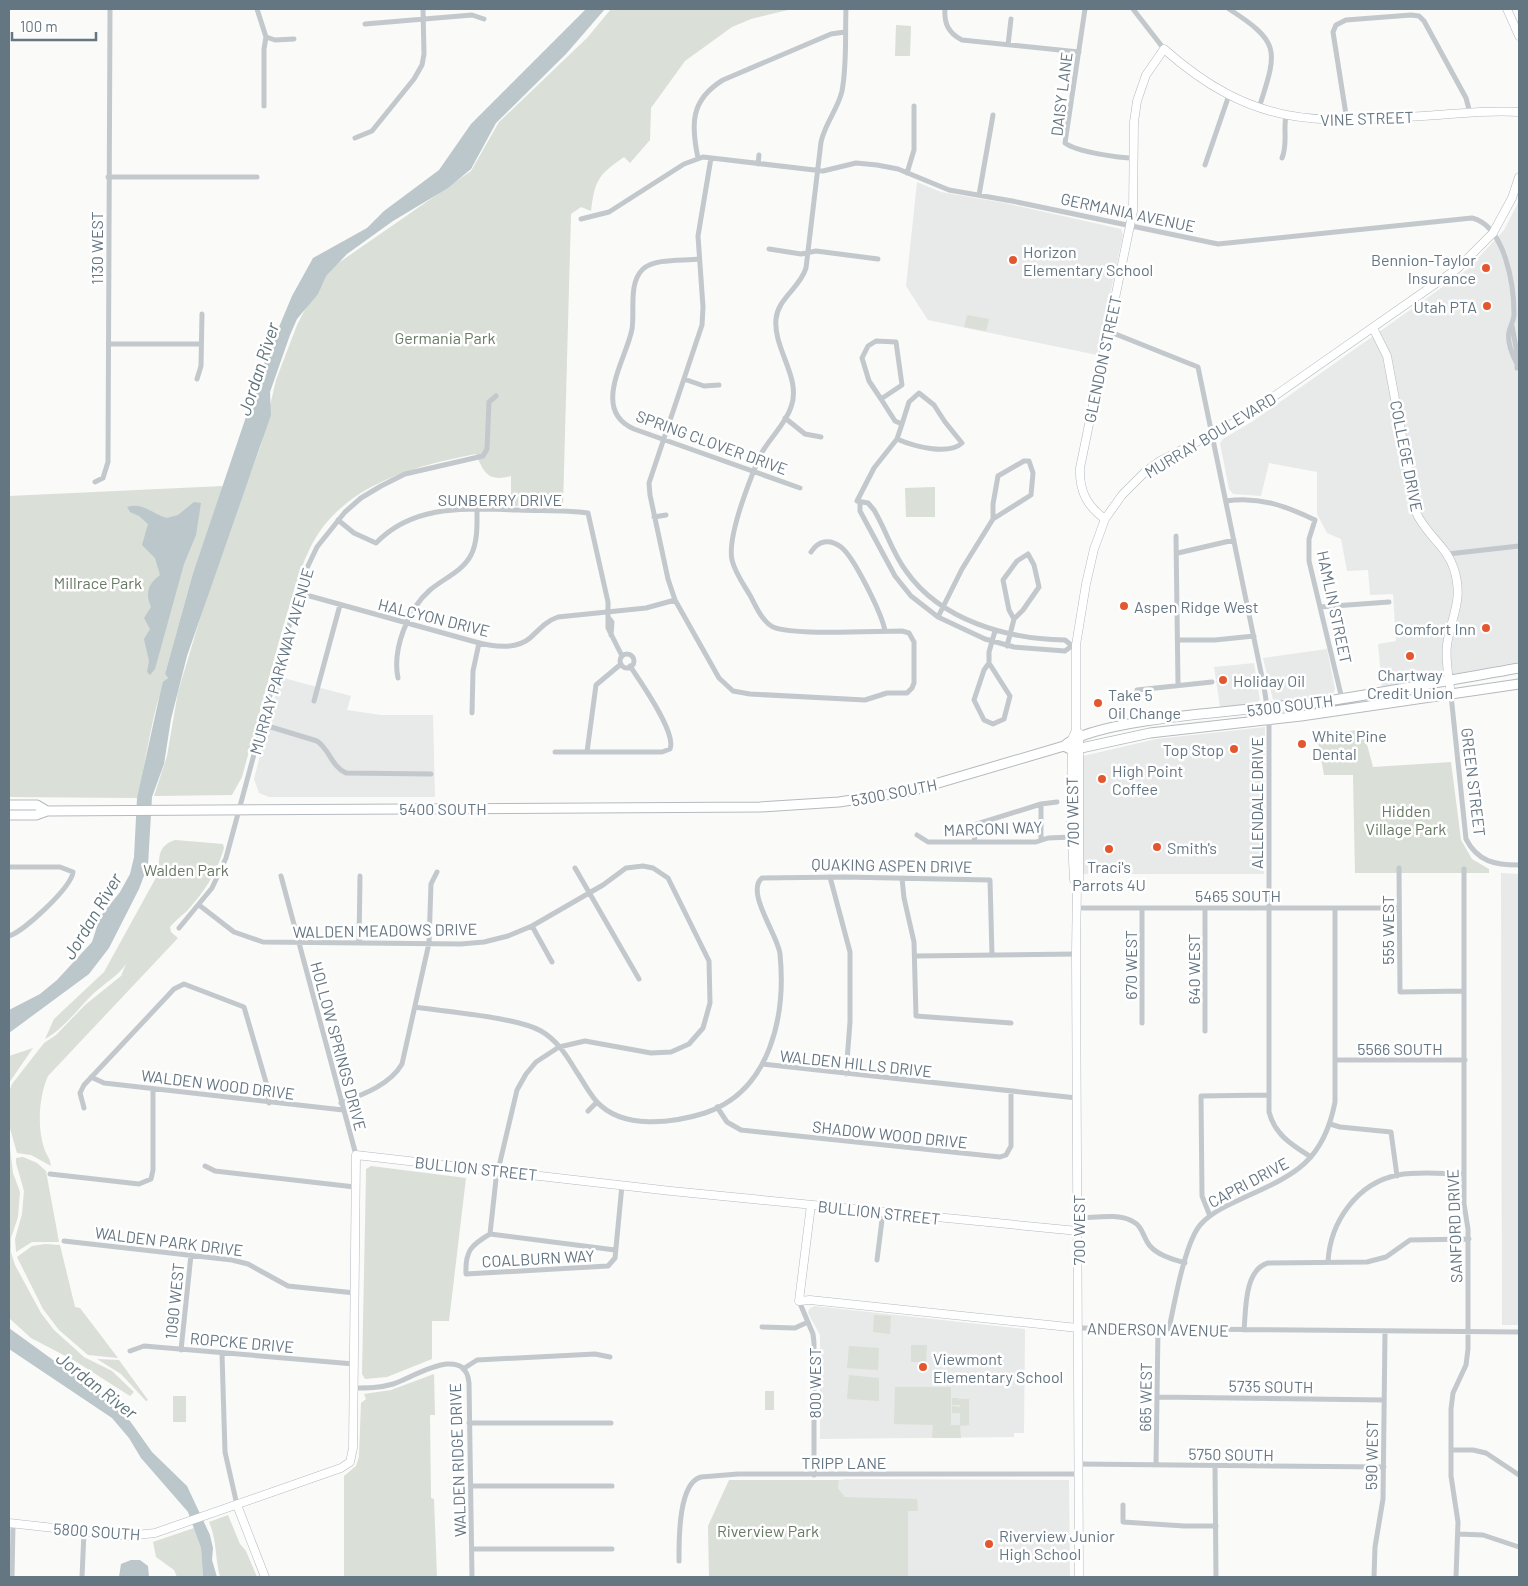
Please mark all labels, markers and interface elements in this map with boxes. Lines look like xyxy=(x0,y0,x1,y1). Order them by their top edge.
scale bar xyxy=(12,10,96,42)
text: 100 m xyxy=(20,17,58,35)
street label: DAISY LANE xyxy=(1046,51,1076,137)
street label: VINE STREET xyxy=(1320,107,1414,129)
street label: GERMANIA AVENUE xyxy=(1059,188,1197,236)
street label: 1130 WEST xyxy=(87,211,106,285)
place label: Horizon Elementary School xyxy=(1023,242,1153,279)
place label: Bennion-Taylor Insurance xyxy=(1371,250,1476,287)
marker: Horizon Elementary School xyxy=(1007,254,1019,266)
marker: Bennion-Taylor Insurance xyxy=(1480,262,1492,274)
street label: GLENDON STREET xyxy=(1079,294,1125,424)
place label: Utah PTA xyxy=(1413,297,1477,316)
marker: Utah PTA xyxy=(1481,300,1493,312)
water label: Jordan River xyxy=(233,319,284,418)
park label: Germania Park xyxy=(394,328,496,347)
street label: MURRAY BOULEVARD xyxy=(1141,388,1279,482)
street label: COLLEGE DRIVE xyxy=(1387,399,1427,513)
street label: SPRING CLOVER DRIVE xyxy=(634,406,790,478)
street label: SUNBERRY DRIVE xyxy=(438,490,562,509)
street label: HAMLIN STREET xyxy=(1314,549,1356,665)
street label: MURRAY PARKWAY AVENUE xyxy=(245,565,317,757)
park label: Millrace Park xyxy=(54,573,142,592)
street label: HALCYON DRIVE xyxy=(376,594,492,640)
place label: Aspen Ridge West xyxy=(1134,597,1259,616)
marker: Aspen Ridge West xyxy=(1118,600,1130,612)
place label: Comfort Inn xyxy=(1394,619,1476,638)
marker: Comfort Inn xyxy=(1480,622,1492,634)
marker: Chartway Credit Union xyxy=(1404,650,1416,662)
place label: Chartway Credit Union xyxy=(1367,665,1453,702)
place label: Holiday Oil xyxy=(1233,671,1305,690)
marker: Holiday Oil xyxy=(1217,674,1229,686)
place label: Take 5 Oil Change xyxy=(1108,685,1181,722)
street label: 5300 SOUTH xyxy=(1246,690,1334,720)
marker: Take 5 Oil Change xyxy=(1092,697,1104,709)
place label: White Pine Dental xyxy=(1312,726,1387,763)
street label: GREEN STREET xyxy=(1458,727,1490,837)
street label: ALLENDALE DRIVE xyxy=(1247,737,1266,869)
marker: White Pine Dental xyxy=(1296,738,1308,750)
place label: Top Stop xyxy=(1163,740,1224,759)
marker: Top Stop xyxy=(1228,743,1240,755)
place label: High Point Coffee xyxy=(1112,761,1183,798)
marker: High Point Coffee xyxy=(1096,773,1108,785)
street label: 5300 SOUTH xyxy=(849,774,939,810)
street label: 700 WEST xyxy=(1062,777,1082,847)
street label: 5400 SOUTH xyxy=(399,799,487,818)
park label: Hidden Village Park xyxy=(1366,801,1446,838)
street label: MARCONI WAY xyxy=(943,817,1043,839)
place label: Smith's xyxy=(1167,838,1217,857)
marker: Smith's xyxy=(1151,841,1163,853)
marker: Traci's Parrots 4U xyxy=(1103,843,1115,855)
street label: QUAKING ASPEN DRIVE xyxy=(811,854,973,876)
place label: Traci's Parrots 4U xyxy=(1072,857,1146,894)
park label: Walden Park xyxy=(143,860,229,879)
water label: Jordan River xyxy=(58,868,127,963)
street label: 5465 SOUTH xyxy=(1195,886,1281,905)
street label: 555 WEST xyxy=(1378,895,1397,965)
street label: WALDEN MEADOWS DRIVE xyxy=(293,919,477,941)
street label: 670 WEST xyxy=(1121,930,1140,1000)
street label: 640 WEST xyxy=(1184,934,1203,1004)
street label: HOLLOW SPRINGS DRIVE xyxy=(307,959,371,1133)
street label: 5566 SOUTH xyxy=(1357,1039,1443,1058)
street label: WALDEN HILLS DRIVE xyxy=(779,1046,933,1080)
street label: WALDEN WOOD DRIVE xyxy=(140,1065,296,1103)
street label: SHADOW WOOD DRIVE xyxy=(811,1116,969,1152)
street label: BULLION STREET xyxy=(414,1152,538,1184)
street label: CAPRI DRIVE xyxy=(1204,1153,1292,1211)
street label: SANFORD DRIVE xyxy=(1443,1169,1465,1283)
street label: 700 WEST xyxy=(1069,1195,1088,1265)
street label: BULLION STREET xyxy=(817,1196,941,1228)
street label: WALDEN PARK DRIVE xyxy=(94,1222,244,1260)
street label: COALBURN WAY xyxy=(481,1246,595,1270)
street label: 1090 WEST xyxy=(161,1262,187,1340)
street label: ANDERSON AVENUE xyxy=(1087,1318,1229,1340)
street label: ROPCKE DRIVE xyxy=(189,1328,295,1356)
water label: Jordan River xyxy=(52,1347,142,1424)
street label: 800 WEST xyxy=(805,1347,824,1419)
place label: Viewmont Elementary School xyxy=(933,1349,1063,1386)
marker: Viewmont Elementary School xyxy=(917,1361,929,1373)
street label: 665 WEST xyxy=(1135,1362,1155,1432)
street label: 5735 SOUTH xyxy=(1228,1376,1314,1396)
street label: WALDEN RIDGE DRIVE xyxy=(445,1383,469,1537)
street label: 590 WEST xyxy=(1361,1420,1381,1490)
street label: 5750 SOUTH xyxy=(1188,1444,1274,1464)
street label: TRIPP LANE xyxy=(802,1453,886,1472)
street label: 5800 SOUTH xyxy=(53,1518,141,1544)
park label: Riverview Park xyxy=(717,1521,819,1540)
place label: Riverview Junior High School xyxy=(999,1526,1115,1563)
marker: Riverview Junior High School xyxy=(983,1538,995,1550)

